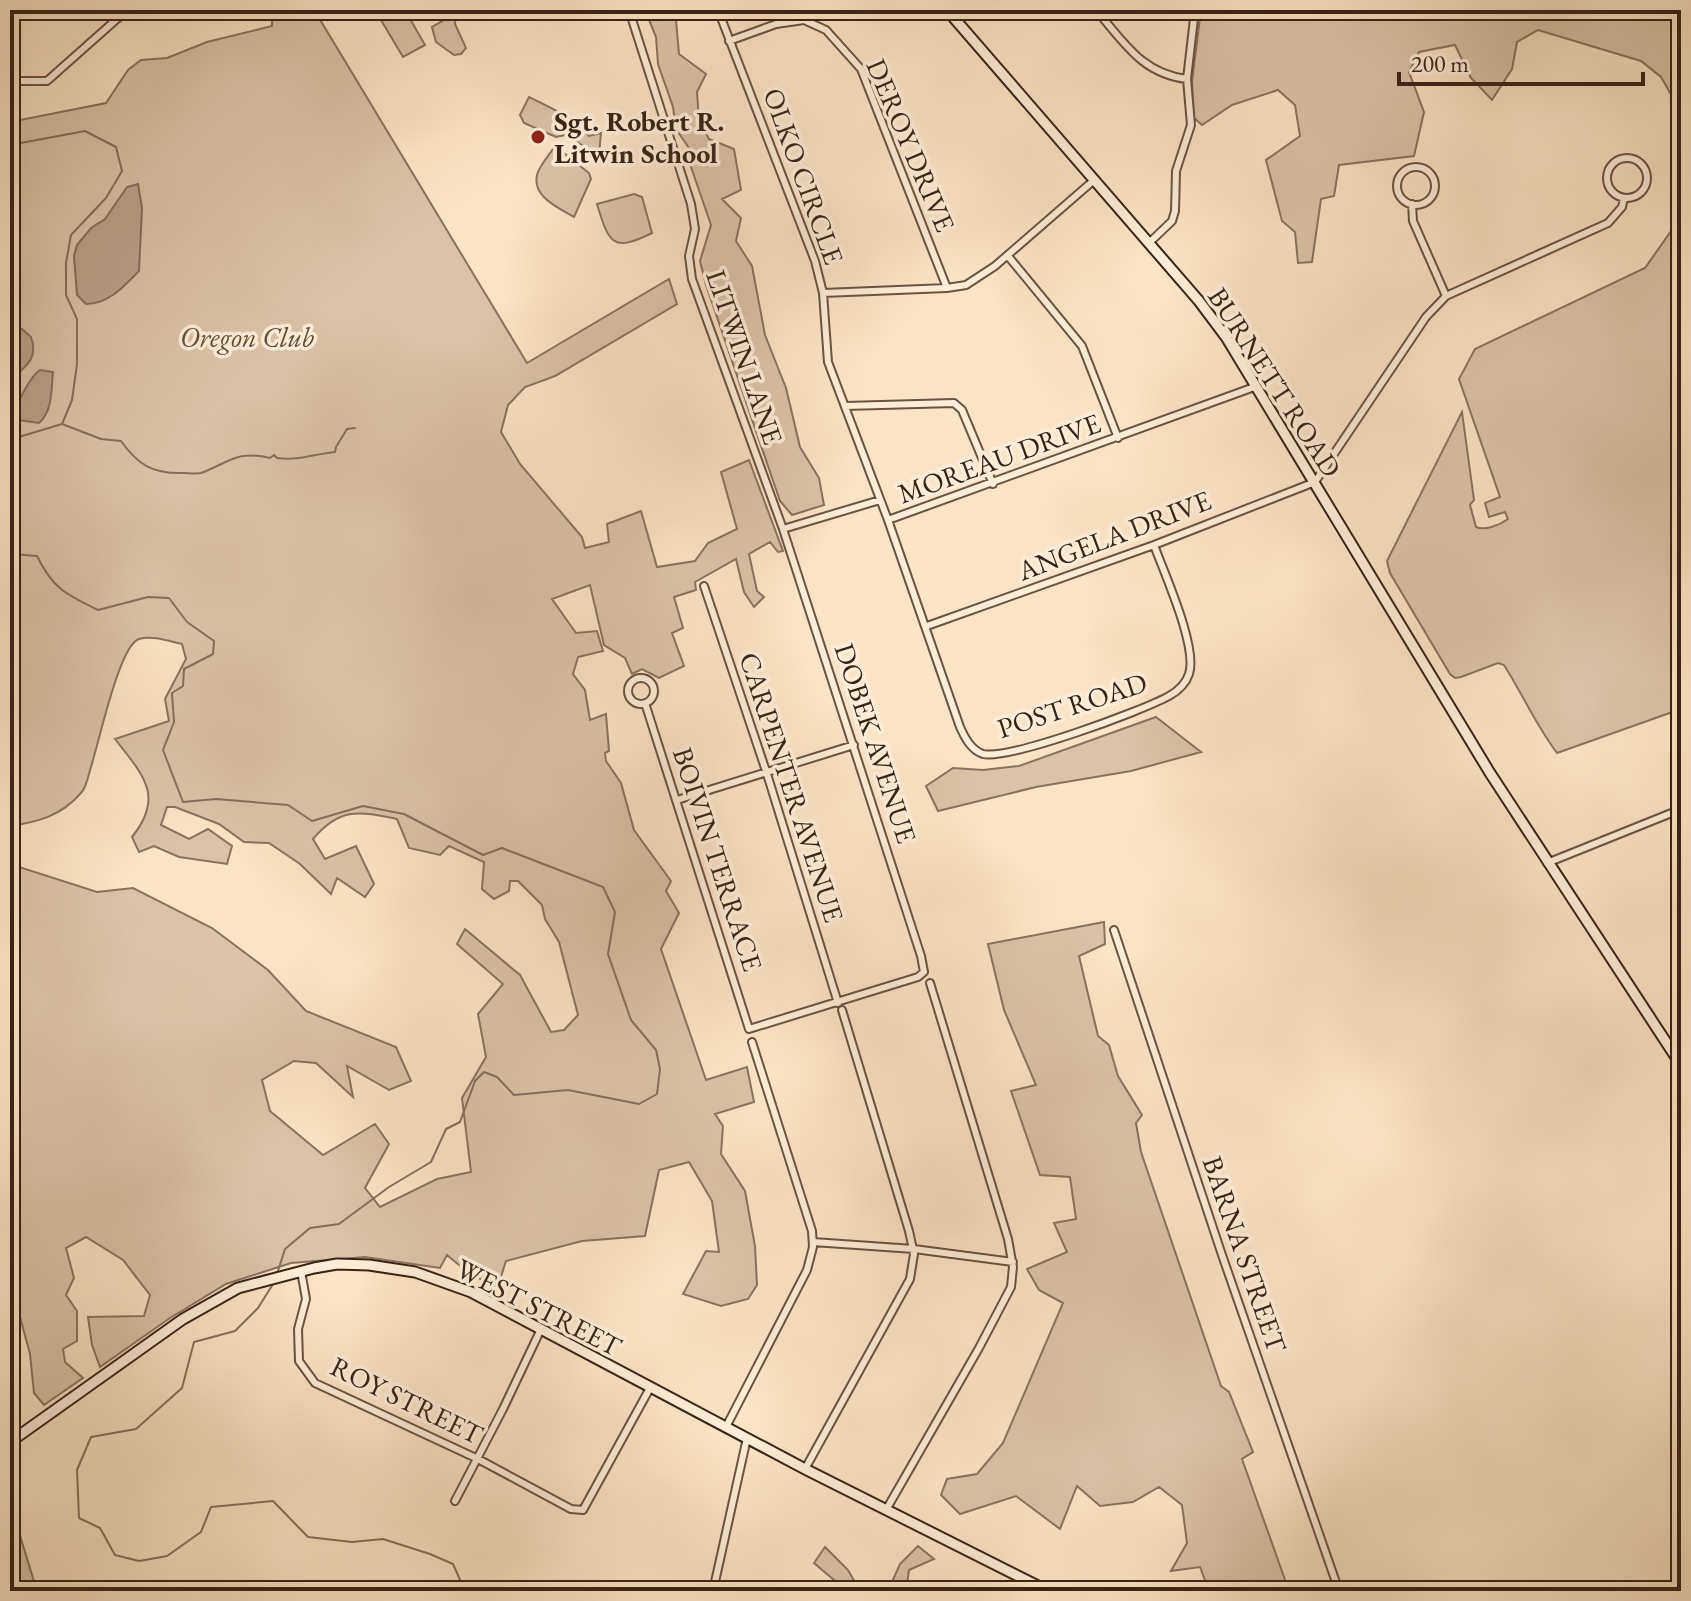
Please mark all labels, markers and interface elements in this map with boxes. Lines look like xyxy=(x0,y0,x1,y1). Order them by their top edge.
scale bar xyxy=(1399,36,1643,86)
text: 200 m xyxy=(1411,48,1469,79)
street label: DEROY DRIVE xyxy=(858,53,964,237)
street label: OLKO CIRCLE xyxy=(755,83,853,269)
place label: Sgt. Robert R. Litwin School xyxy=(554,103,724,171)
marker: Sgt. Robert R. Litwin School xyxy=(529,128,547,146)
street label: LITWIN LANE xyxy=(698,265,792,449)
street label: BURNETT ROAD xyxy=(1200,280,1350,484)
park label: Oregon Club xyxy=(180,319,314,355)
street label: MOREAU DRIVE xyxy=(893,405,1106,511)
street label: ANGELA DRIVE xyxy=(1011,482,1216,589)
street label: DOBEK AVENUE xyxy=(827,638,925,848)
street label: CARPENTER AVENUE xyxy=(731,648,853,927)
street label: POST ROAD xyxy=(993,664,1151,746)
street label: BOIVIN TERRACE xyxy=(665,743,771,976)
street label: BARNA STREET xyxy=(1195,1151,1295,1357)
street label: WEST STREET xyxy=(450,1250,628,1364)
street label: ROY STREET xyxy=(325,1348,489,1452)

